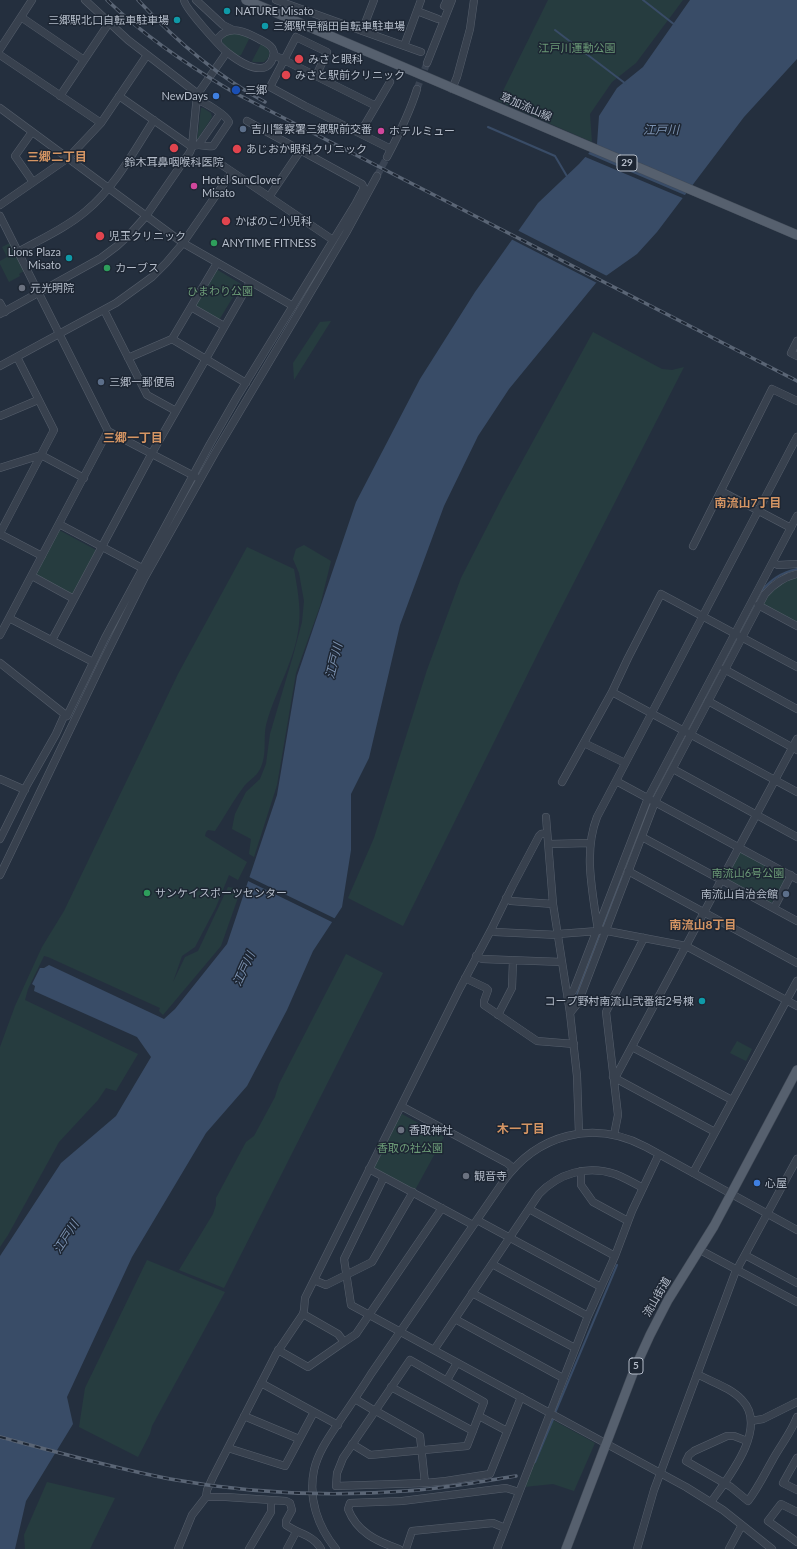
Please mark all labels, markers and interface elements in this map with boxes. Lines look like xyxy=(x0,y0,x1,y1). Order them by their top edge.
place label: NATURE Misato xyxy=(235,4,314,18)
marker: NATURE Misato xyxy=(222,6,232,16)
place label: 三郷駅北口自転車駐車場 xyxy=(48,13,169,27)
marker: 三郷駅北口自転車駐車場 xyxy=(172,15,182,25)
place label: 三郷駅早稲田自転車駐車場 xyxy=(273,19,405,33)
marker: 三郷駅早稲田自転車駐車場 xyxy=(260,21,270,31)
park label: 江戸川運動公園 xyxy=(539,41,615,55)
place label: みさと眼科 xyxy=(308,52,363,66)
marker: みさと眼科 xyxy=(293,53,305,65)
place label: みさと駅前クリニック xyxy=(295,68,405,82)
marker: みさと駅前クリニック xyxy=(280,69,292,81)
place label: 三郷 xyxy=(245,83,267,97)
marker: 三郷 xyxy=(230,84,242,96)
place label: NewDays xyxy=(162,89,208,103)
street label: 草加流山線 xyxy=(498,90,554,124)
marker: NewDays xyxy=(211,91,221,101)
place label: 吉川警察署三郷駅前交番 xyxy=(251,122,372,136)
water label: 江戸川 xyxy=(643,123,679,137)
marker: 吉川警察署三郷駅前交番 xyxy=(238,124,248,134)
place label: ホテルミュー xyxy=(389,124,455,138)
marker: ホテルミュー xyxy=(376,126,386,136)
marker: 鈴木耳鼻咽喉科医院 xyxy=(168,142,180,154)
place label: あじおか眼科クリニック xyxy=(246,142,367,156)
marker: あじおか眼科クリニック xyxy=(231,143,243,155)
district label: 三郷二丁目 xyxy=(27,150,87,164)
place label: 鈴木耳鼻咽喉科医院 xyxy=(125,155,223,169)
road number: 29 xyxy=(617,155,637,171)
place label: Hotel SunClover Misato xyxy=(202,173,281,199)
marker: Hotel SunClover Misato xyxy=(189,181,199,191)
place label: かばのこ小児科 xyxy=(235,214,312,228)
marker: かばのこ小児科 xyxy=(220,215,232,227)
place label: 児玉クリニック xyxy=(109,229,186,243)
marker: 児玉クリニック xyxy=(94,230,106,242)
place label: ANYTIME FITNESS xyxy=(222,236,316,250)
marker: ANYTIME FITNESS xyxy=(209,238,219,248)
place label: Lions Plaza Misato xyxy=(8,245,61,271)
marker: Lions Plaza Misato xyxy=(64,253,74,263)
place label: カーブス xyxy=(115,261,159,275)
marker: カーブス xyxy=(102,263,112,273)
place label: 元光明院 xyxy=(30,281,74,295)
marker: 元光明院 xyxy=(17,283,27,293)
park label: ひまわり公園 xyxy=(187,284,253,298)
place label: 三郷一郵便局 xyxy=(109,375,175,389)
marker: 三郷一郵便局 xyxy=(96,377,106,387)
district label: 三郷一丁目 xyxy=(103,431,163,445)
district label: 南流山7丁目 xyxy=(715,496,781,510)
water label: 江戸川 xyxy=(323,642,345,680)
park label: 南流山6号公園 xyxy=(712,866,784,880)
place label: サンケイスポーツセンター xyxy=(155,886,287,900)
place label: 南流山自治会館 xyxy=(701,887,778,901)
marker: サンケイスポーツセンター xyxy=(142,888,152,898)
marker: 南流山自治会館 xyxy=(781,889,791,899)
district label: 南流山8丁目 xyxy=(670,918,736,932)
water label: 江戸川 xyxy=(230,950,258,988)
place label: コープ野村南流山弐番街2号棟 xyxy=(545,994,694,1008)
marker: コープ野村南流山弐番街2号棟 xyxy=(697,996,707,1006)
district label: 木一丁目 xyxy=(497,1122,545,1136)
place label: 香取神社 xyxy=(409,1123,453,1137)
marker: 香取神社 xyxy=(396,1125,406,1135)
park label: 香取の社公園 xyxy=(377,1141,443,1155)
place label: 観音寺 xyxy=(474,1169,507,1183)
marker: 観音寺 xyxy=(461,1171,471,1181)
place label: 心屋 xyxy=(765,1176,787,1190)
marker: 心屋 xyxy=(752,1178,762,1188)
water label: 江戸川 xyxy=(50,1218,82,1256)
street label: 流山街道 xyxy=(640,1275,674,1319)
road number: 5 xyxy=(629,1358,643,1374)

